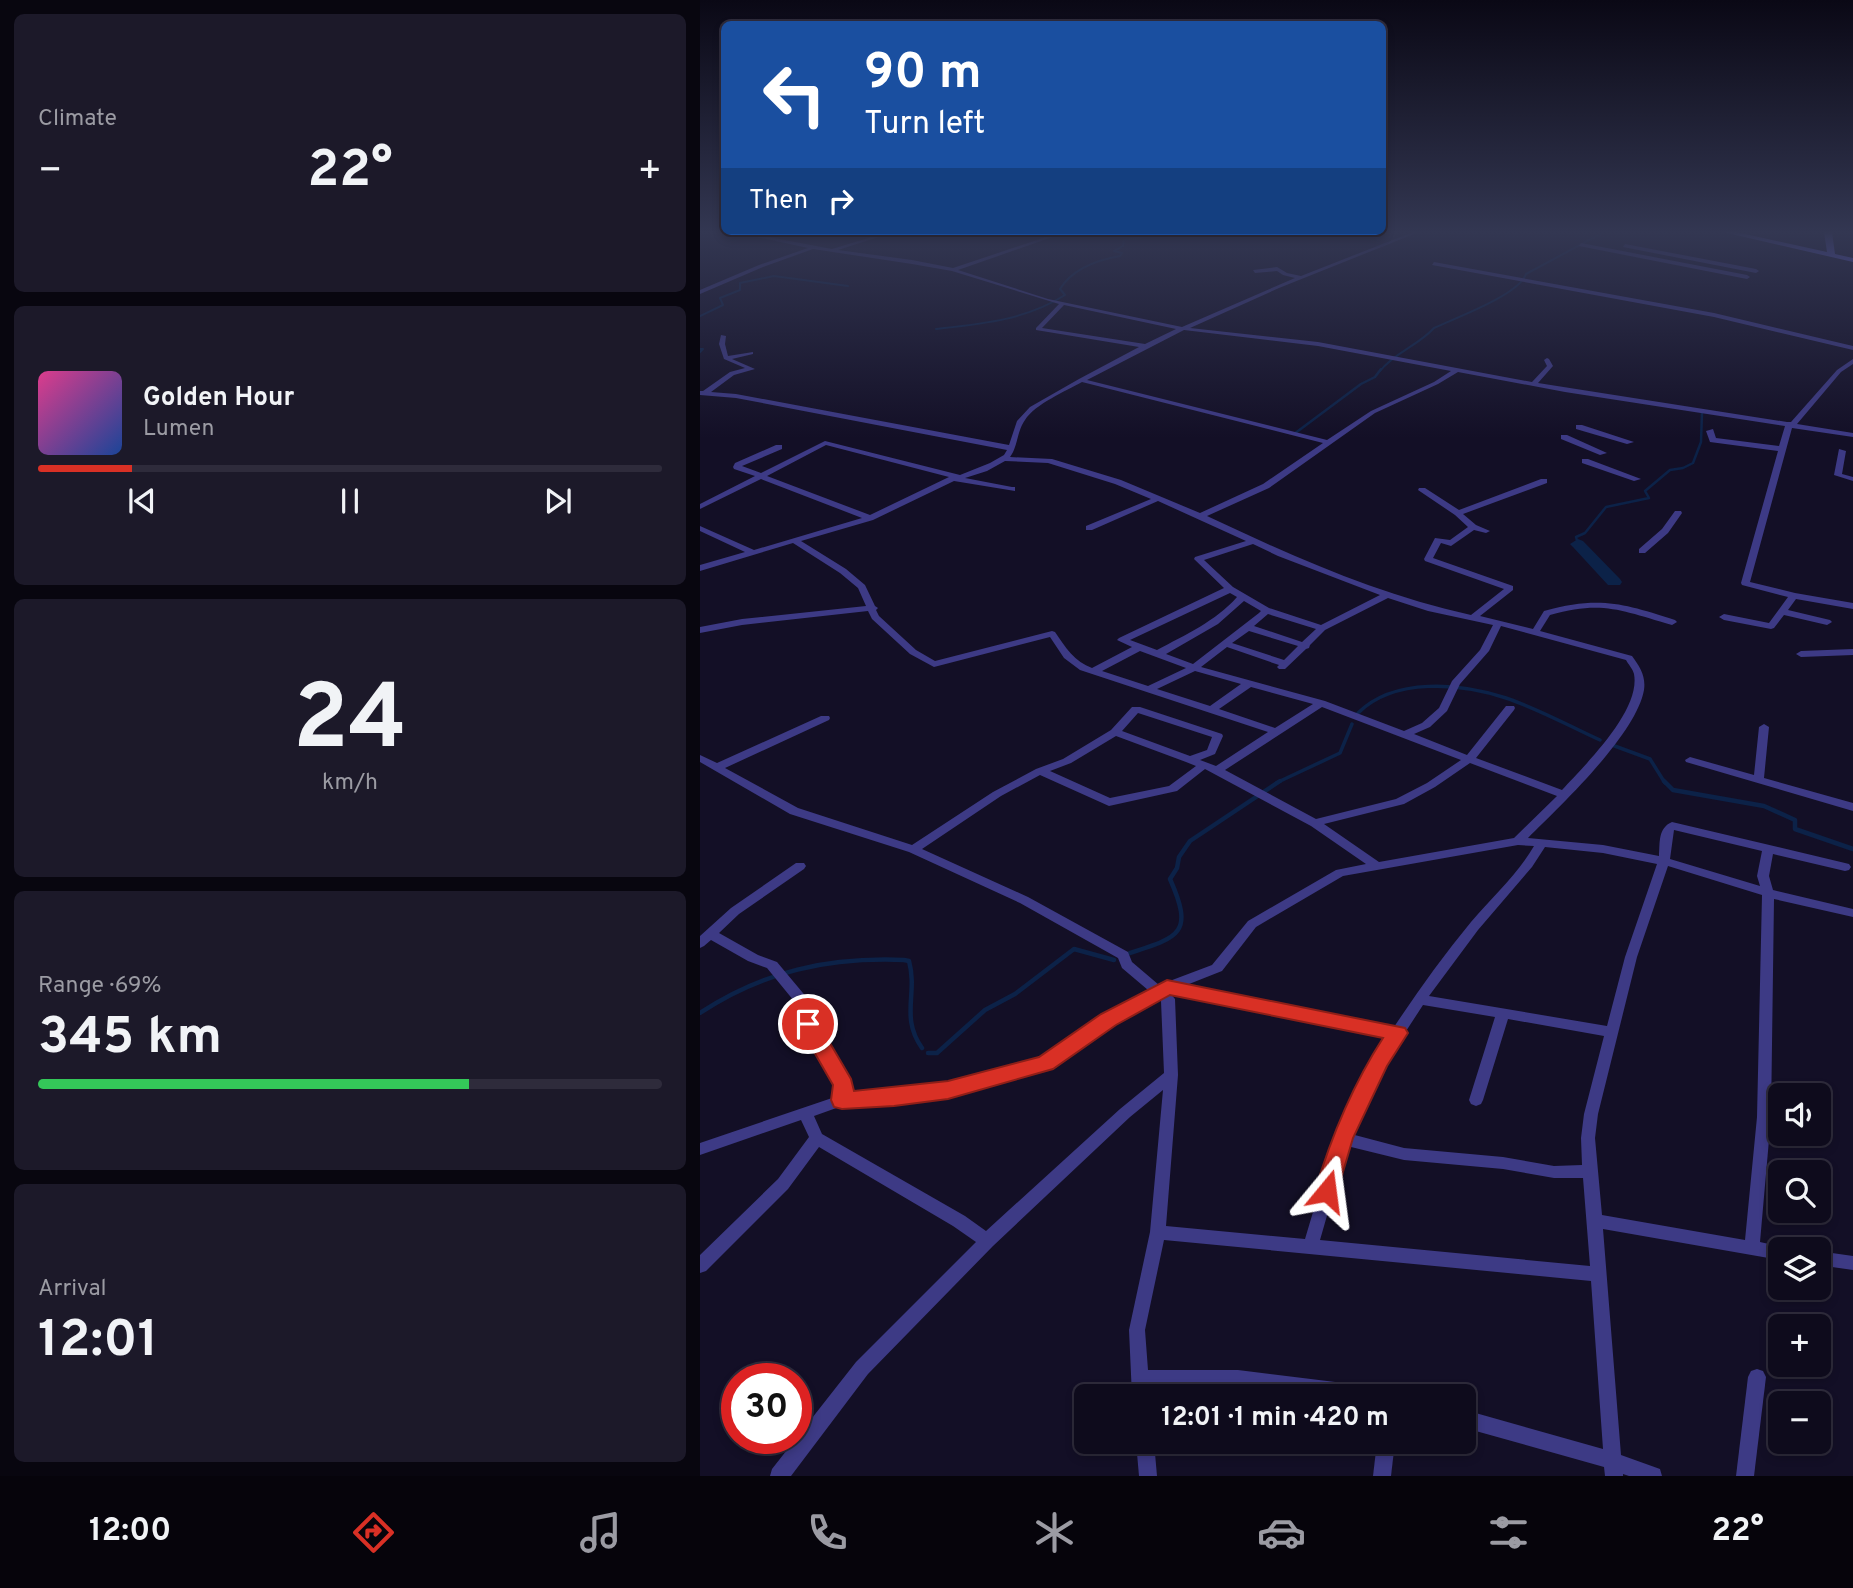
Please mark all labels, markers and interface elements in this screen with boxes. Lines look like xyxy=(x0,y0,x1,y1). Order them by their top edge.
text: 90 m xyxy=(864,44,982,106)
icon: left xyxy=(749,49,840,140)
text: Climate xyxy=(38,105,117,134)
text: Turn left xyxy=(864,105,985,145)
text: 22° xyxy=(307,139,393,205)
text: − xyxy=(38,148,63,197)
text: + xyxy=(637,148,662,197)
icon: right xyxy=(822,182,860,220)
text: Then xyxy=(749,185,808,218)
text: Golden Hour xyxy=(143,382,294,415)
text: Lumen xyxy=(143,415,214,444)
icon: previous xyxy=(123,482,161,520)
icon: pause xyxy=(331,482,369,520)
icon: next xyxy=(539,482,577,520)
text: 24 xyxy=(293,666,407,781)
text: km/h xyxy=(322,769,378,798)
text: Range · 69% xyxy=(38,972,161,1001)
pin xyxy=(778,994,838,1054)
icon: arrive xyxy=(789,1005,827,1043)
text: 345 km xyxy=(38,1006,222,1072)
map controls xyxy=(1768,1083,1831,1454)
button: sound xyxy=(1768,1083,1831,1146)
position arrow xyxy=(1290,1154,1364,1228)
button: search xyxy=(1768,1160,1831,1223)
button: layers xyxy=(1768,1237,1831,1300)
text: Arrival xyxy=(38,1275,107,1304)
text: 12:01 xyxy=(38,1309,158,1375)
button: + xyxy=(1768,1314,1831,1377)
speed limit sign: 30 xyxy=(721,1363,812,1454)
button: − xyxy=(1768,1391,1831,1454)
text: 12:01 · 1 min · 420 m xyxy=(1161,1402,1389,1435)
icon: directions xyxy=(349,1508,398,1557)
icon: music xyxy=(576,1508,625,1557)
icon: phone xyxy=(803,1508,852,1557)
icon: climate xyxy=(1030,1508,1079,1557)
icon: car xyxy=(1257,1508,1306,1557)
icon: filters xyxy=(1484,1508,1533,1557)
text: 12:00 xyxy=(89,1512,171,1552)
text: 22° xyxy=(1711,1512,1764,1552)

